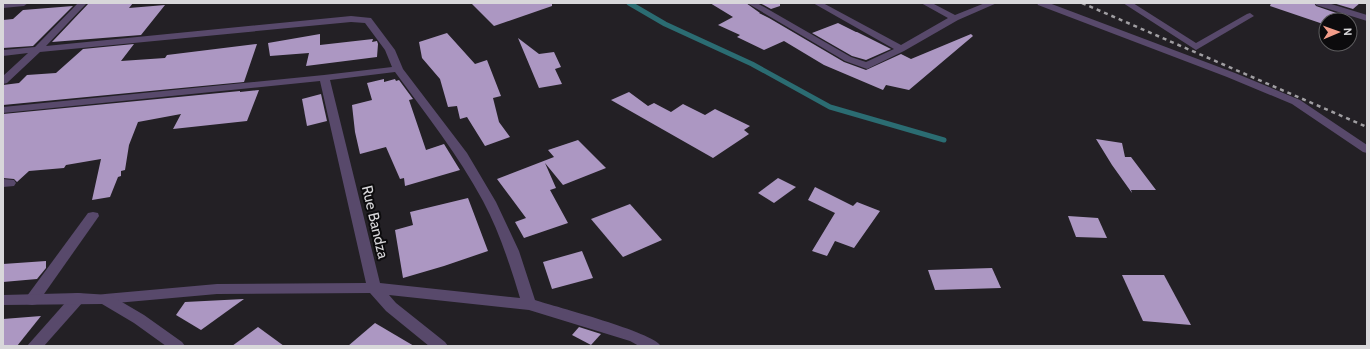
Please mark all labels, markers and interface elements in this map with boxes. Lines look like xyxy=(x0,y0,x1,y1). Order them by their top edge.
north arrow xyxy=(1318,12,1358,52)
text: N xyxy=(1341,28,1355,36)
street label: Rue Bandza xyxy=(358,183,392,261)

